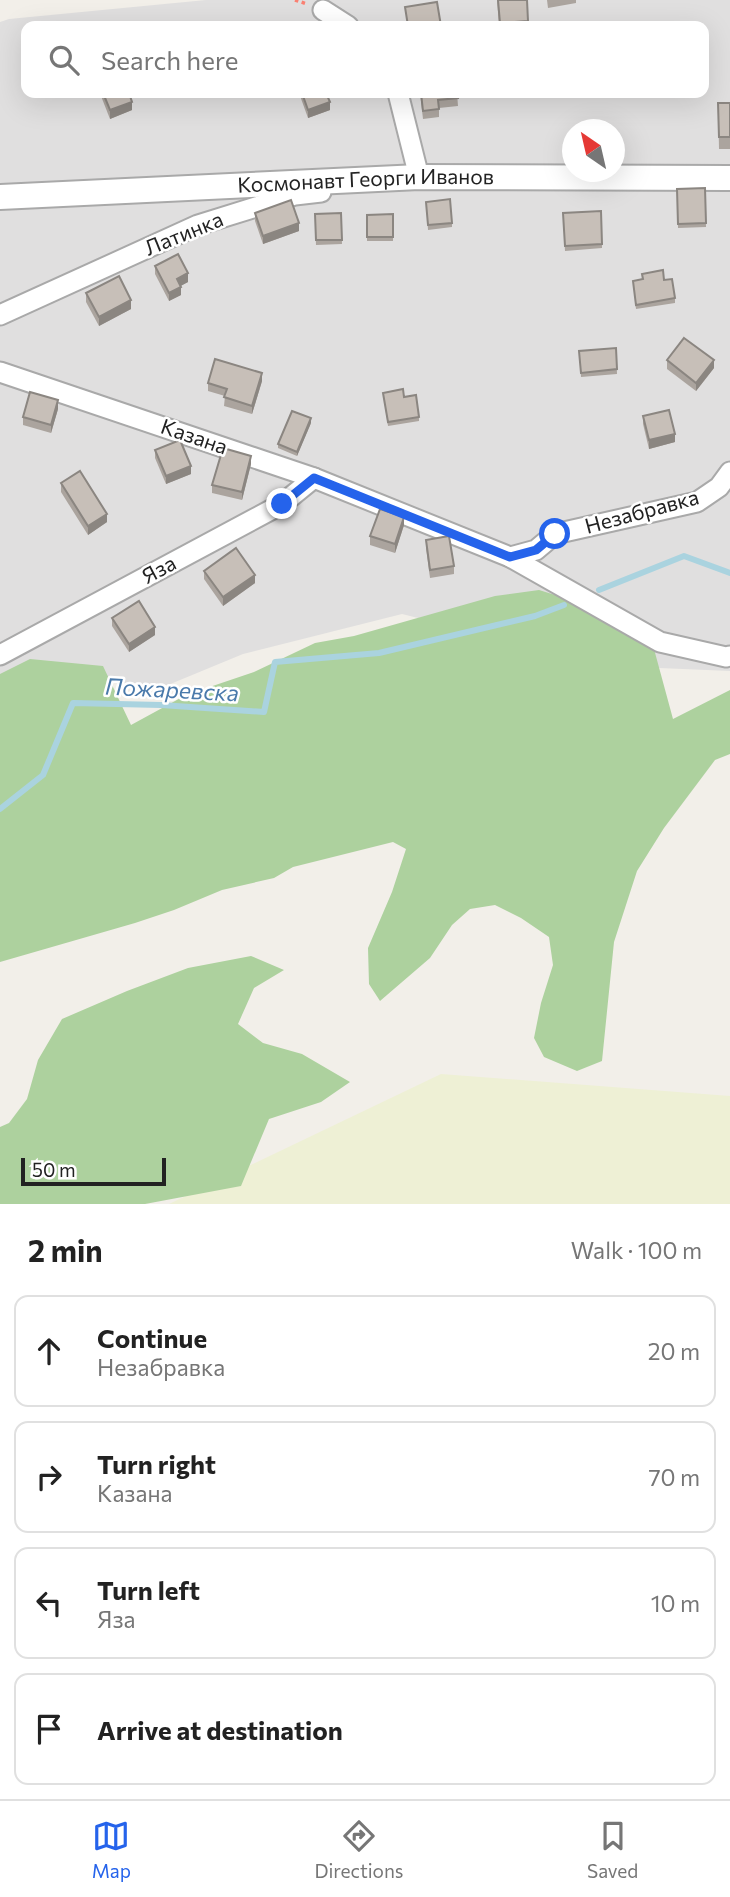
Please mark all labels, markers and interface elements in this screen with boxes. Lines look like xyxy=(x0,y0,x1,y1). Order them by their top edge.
search box xyxy=(21,21,709,98)
icon: search xyxy=(45,41,83,79)
text: Search here xyxy=(101,44,239,75)
north arrow xyxy=(562,119,625,182)
street label: Космонавт Георги Иванов xyxy=(237,163,494,197)
street label: Латинка xyxy=(140,206,226,260)
street label: Казана xyxy=(158,413,231,459)
street label: Незабравка xyxy=(582,483,701,538)
route end xyxy=(266,488,297,519)
route start xyxy=(539,518,570,549)
street label: Яза xyxy=(137,549,180,588)
water label: Пожаревска xyxy=(104,672,240,706)
scale bar xyxy=(21,1155,166,1187)
text: 50 m xyxy=(32,1158,76,1181)
text: 2 min xyxy=(28,1231,103,1268)
text: Walk · 100 m xyxy=(571,1236,702,1264)
text: Continue xyxy=(97,1322,207,1353)
icon: ahead xyxy=(30,1332,68,1370)
text: 20 m xyxy=(648,1337,700,1365)
text: Незабравка xyxy=(97,1353,225,1381)
text: Turn right xyxy=(97,1448,216,1479)
icon: right xyxy=(30,1458,68,1496)
text: 70 m xyxy=(648,1463,700,1491)
text: Казана xyxy=(97,1479,172,1507)
text: Turn left xyxy=(97,1574,200,1605)
icon: left xyxy=(30,1584,68,1622)
text: 10 m xyxy=(651,1589,700,1617)
text: Яза xyxy=(97,1605,135,1633)
icon: arrive xyxy=(30,1710,68,1748)
text: Arrive at destination xyxy=(97,1714,343,1745)
tab: Map xyxy=(92,1817,131,1882)
tab: Directions xyxy=(314,1817,404,1882)
tab: Saved xyxy=(587,1817,638,1882)

